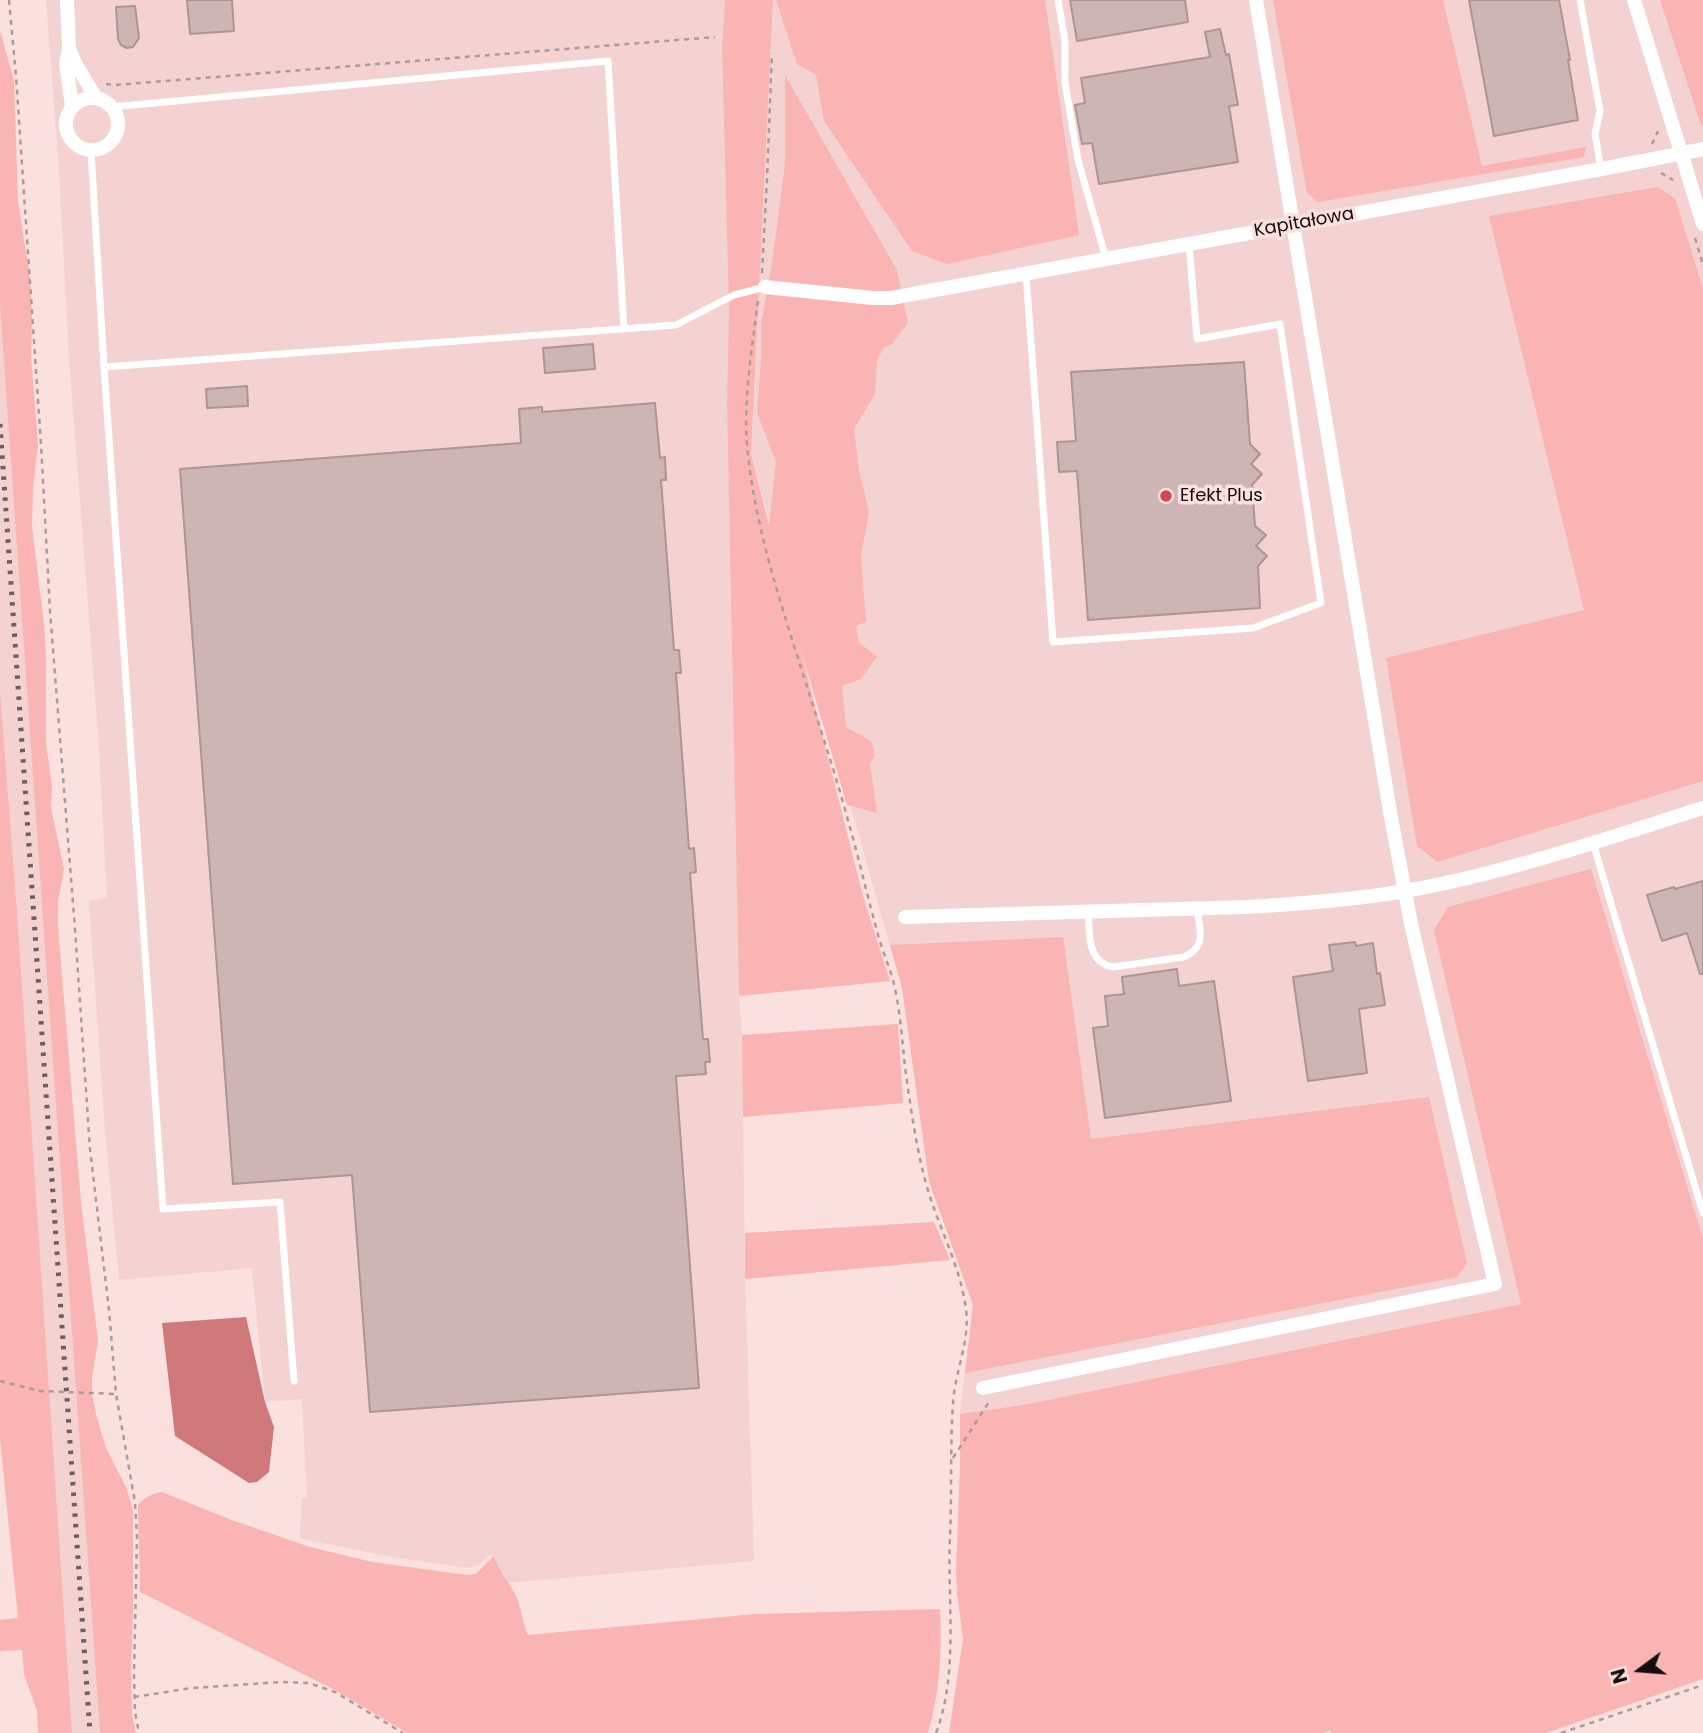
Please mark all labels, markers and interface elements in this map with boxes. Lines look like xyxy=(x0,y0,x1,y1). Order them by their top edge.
street label: Kapitałowa xyxy=(1252,204,1356,242)
place label: Efekt Plus xyxy=(1180,485,1263,507)
marker: Efekt Plus xyxy=(1158,488,1174,504)
north arrow xyxy=(1605,1635,1675,1705)
text: N xyxy=(1604,1665,1634,1687)

